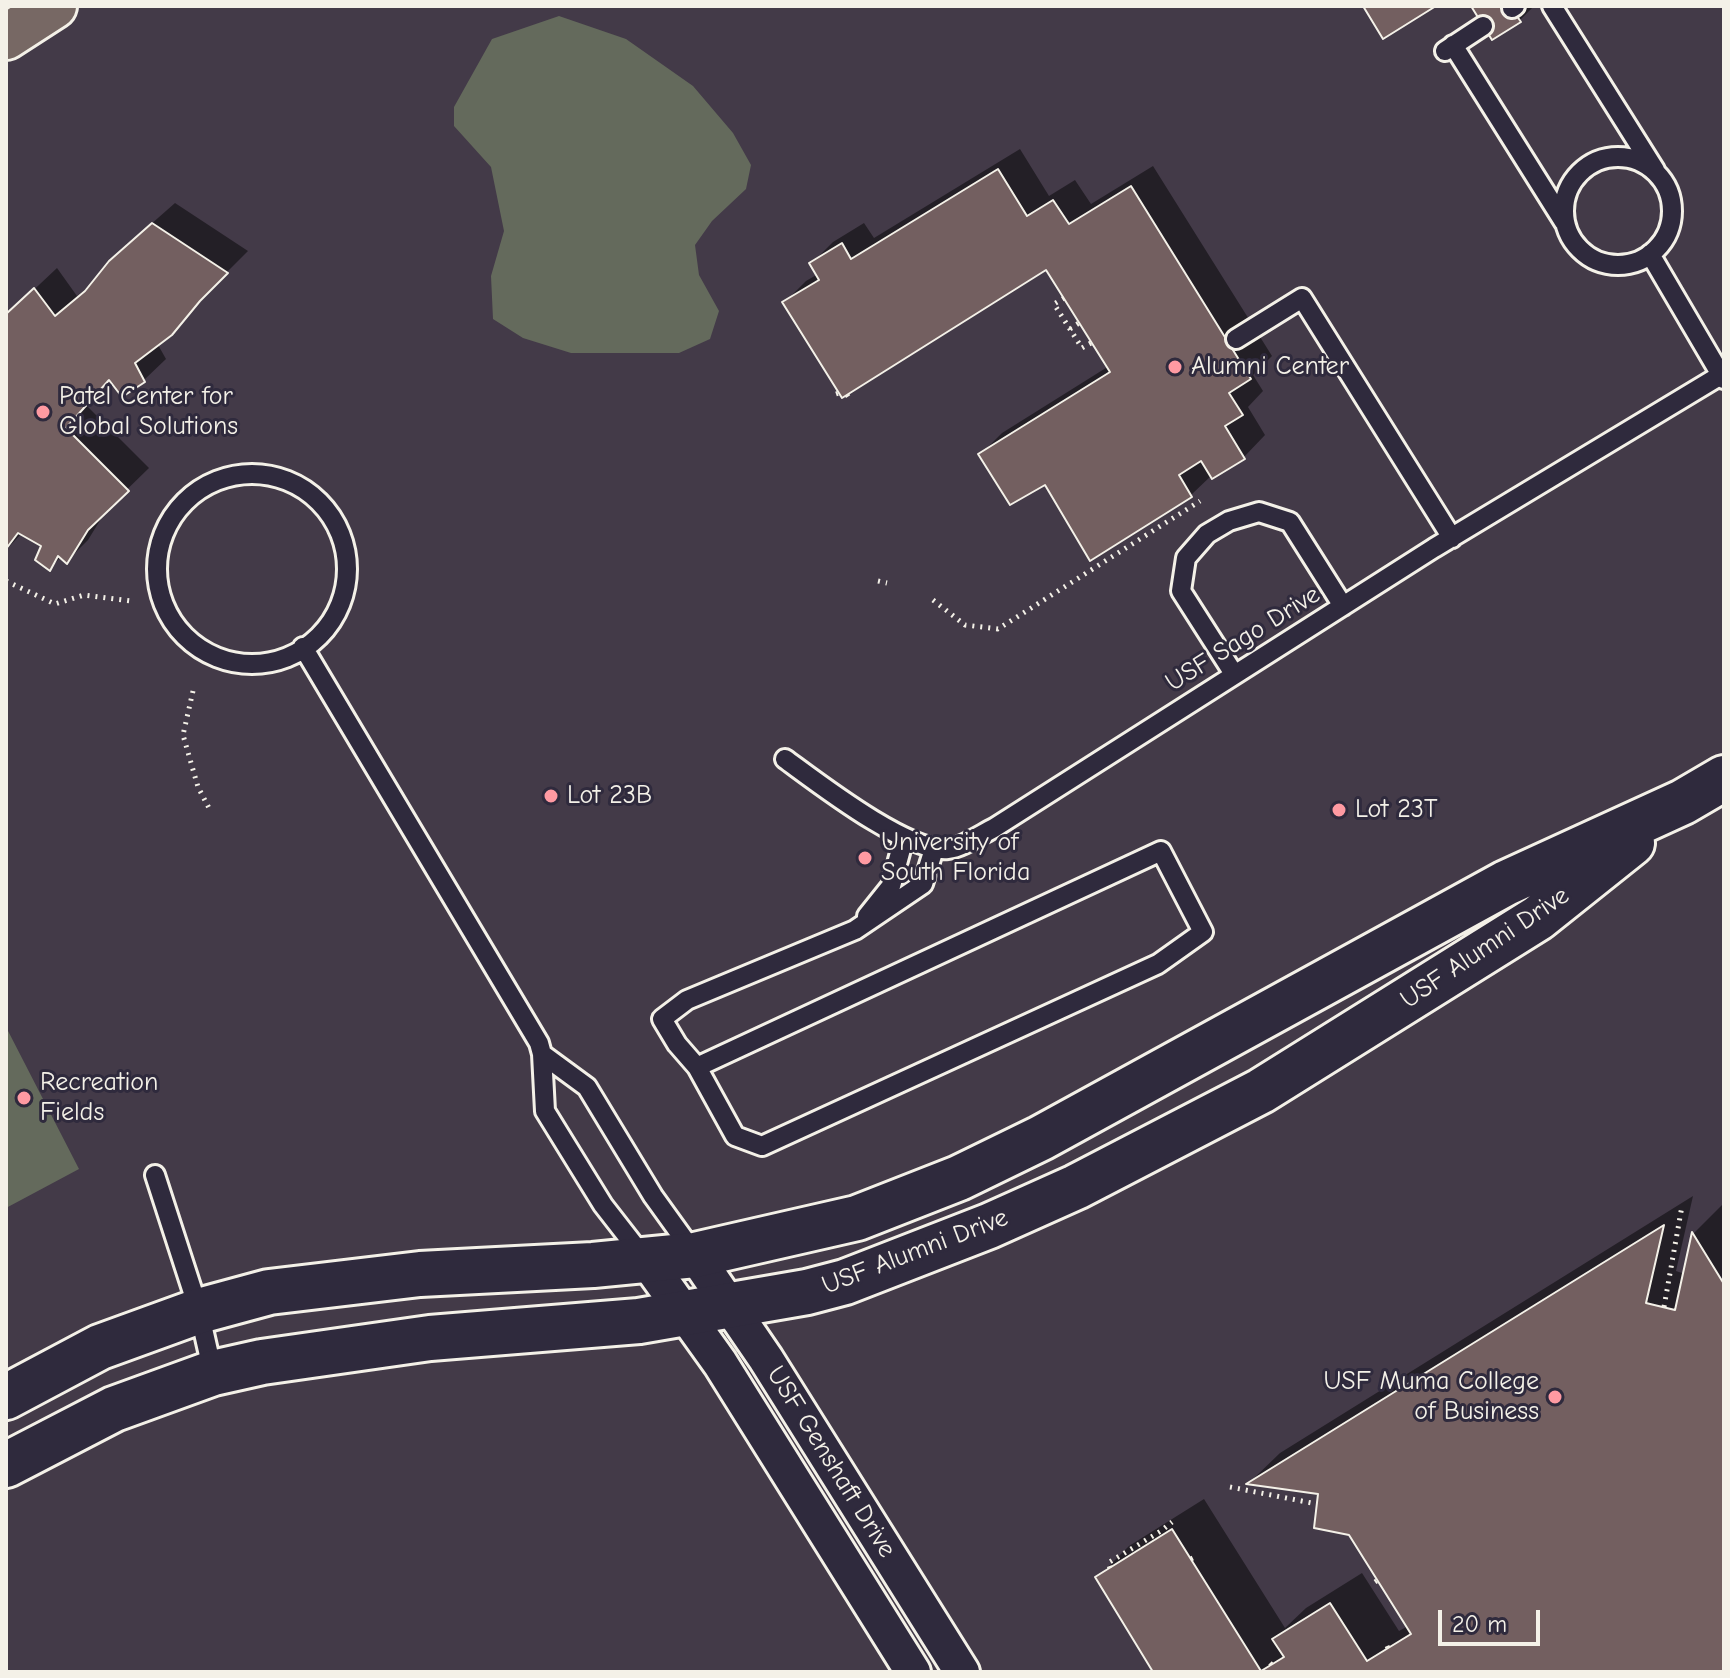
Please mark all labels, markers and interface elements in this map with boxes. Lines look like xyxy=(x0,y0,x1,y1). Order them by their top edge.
place label: Alumni Center xyxy=(1191,351,1349,383)
marker: Alumni Center xyxy=(1166,358,1184,376)
place label: Patel Center for Global Solutions xyxy=(59,381,238,442)
marker: Patel Center for Global Solutions xyxy=(34,403,52,421)
street label: USF Sago Drive xyxy=(1160,579,1326,699)
place label: Lot 23B xyxy=(567,780,652,812)
marker: Lot 23B xyxy=(542,787,560,805)
place label: Lot 23T xyxy=(1355,794,1438,826)
marker: Lot 23T xyxy=(1330,801,1348,819)
place label: University of South Florida xyxy=(881,827,1030,888)
marker: University of South Florida xyxy=(856,849,874,867)
street label: USF Alumni Drive xyxy=(1395,880,1575,1016)
place label: Recreation Fields xyxy=(40,1067,158,1128)
marker: Recreation Fields xyxy=(15,1089,33,1107)
street label: USF Alumni Drive xyxy=(818,1202,1012,1302)
street label: USF Genshaft Drive xyxy=(760,1361,902,1563)
place label: USF Muma College of Business xyxy=(1323,1366,1539,1428)
marker: USF Muma College of Business xyxy=(1546,1388,1564,1406)
scale bar xyxy=(1442,1594,1544,1644)
text: 20 m xyxy=(1452,1610,1507,1638)

